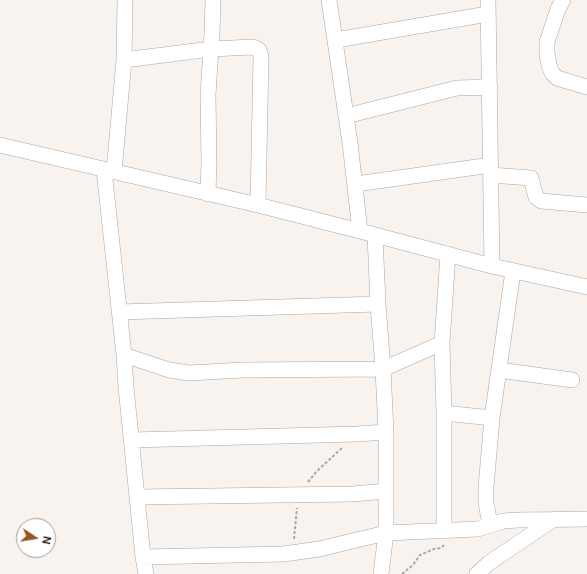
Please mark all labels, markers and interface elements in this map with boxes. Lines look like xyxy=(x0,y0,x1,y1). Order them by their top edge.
north arrow xyxy=(16,518,56,558)
text: N xyxy=(39,535,55,546)

